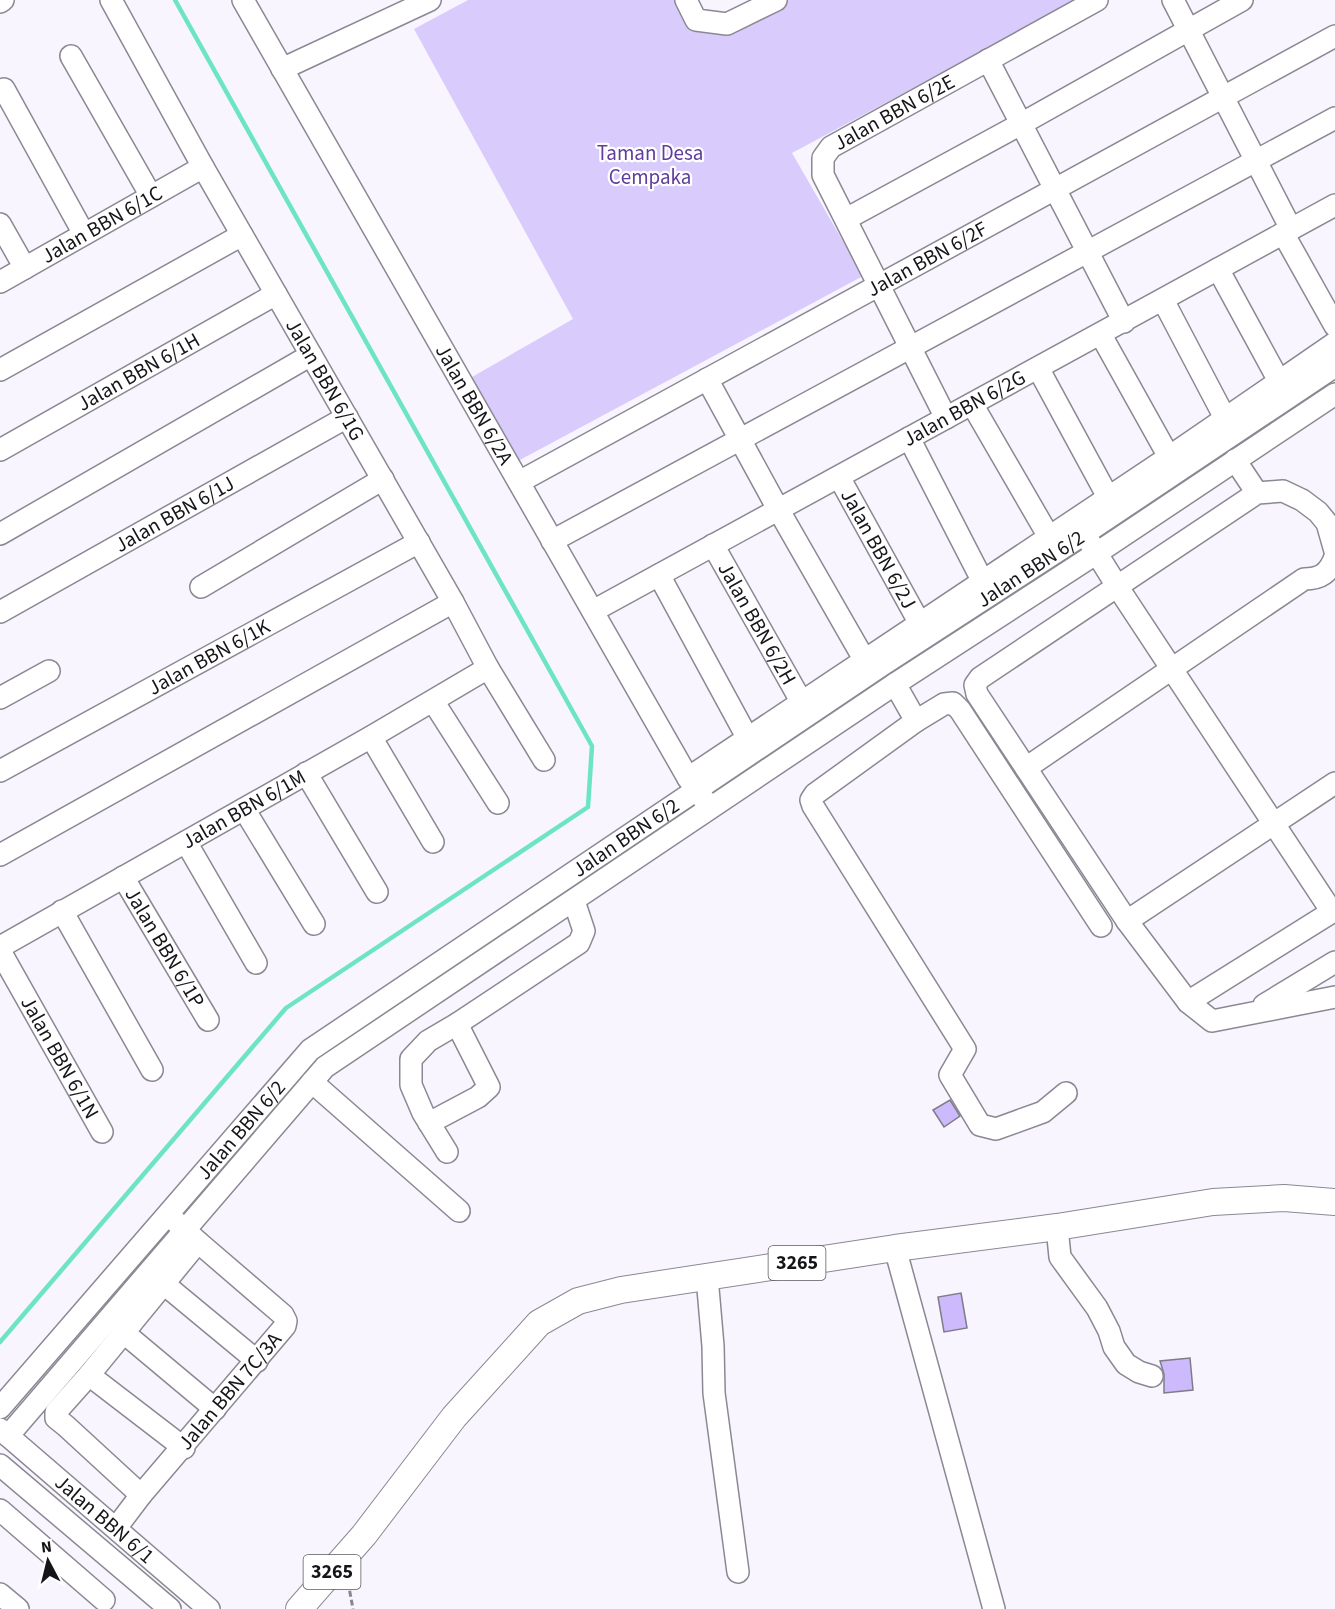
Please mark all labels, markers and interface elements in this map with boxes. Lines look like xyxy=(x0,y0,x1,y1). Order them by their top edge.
street label: Jalan BBN 6/2E xyxy=(828,67,960,158)
park label: Taman Desa Cempaka xyxy=(597,138,703,192)
street label: Jalan BBN 6/1C xyxy=(36,178,168,271)
street label: Jalan BBN 6/2F xyxy=(861,214,993,304)
street label: Jalan BBN 6/1G xyxy=(278,313,372,446)
street label: Jalan BBN 6/1H xyxy=(72,325,205,418)
street label: Jalan BBN 6/2A xyxy=(428,339,521,471)
street label: Jalan BBN 6/2G xyxy=(897,362,1031,454)
street label: Jalan BBN 6/1J xyxy=(109,468,240,560)
street label: Jalan BBN 6/2J xyxy=(833,483,924,614)
street label: Jalan BBN 6/2 xyxy=(971,523,1090,615)
street label: Jalan BBN 6/2H xyxy=(711,556,804,690)
street label: Jalan BBN 6/1K xyxy=(142,611,276,702)
street label: Jalan BBN 6/1M xyxy=(176,762,311,856)
street label: Jalan BBN 6/2 xyxy=(566,791,685,884)
street label: Jalan BBN 6/1P xyxy=(118,882,212,1013)
street label: Jalan BBN 6/1N xyxy=(13,990,107,1124)
street label: Jalan BBN 6/2 xyxy=(189,1073,293,1186)
road number: 3265 xyxy=(768,1246,826,1280)
street label: Jalan BBN 7C/3A xyxy=(171,1325,289,1456)
street label: Jalan BBN 6/1 xyxy=(48,1468,161,1571)
north arrow xyxy=(18,1531,78,1591)
text: N xyxy=(40,1536,53,1559)
road number: 3265 xyxy=(304,1555,360,1589)

